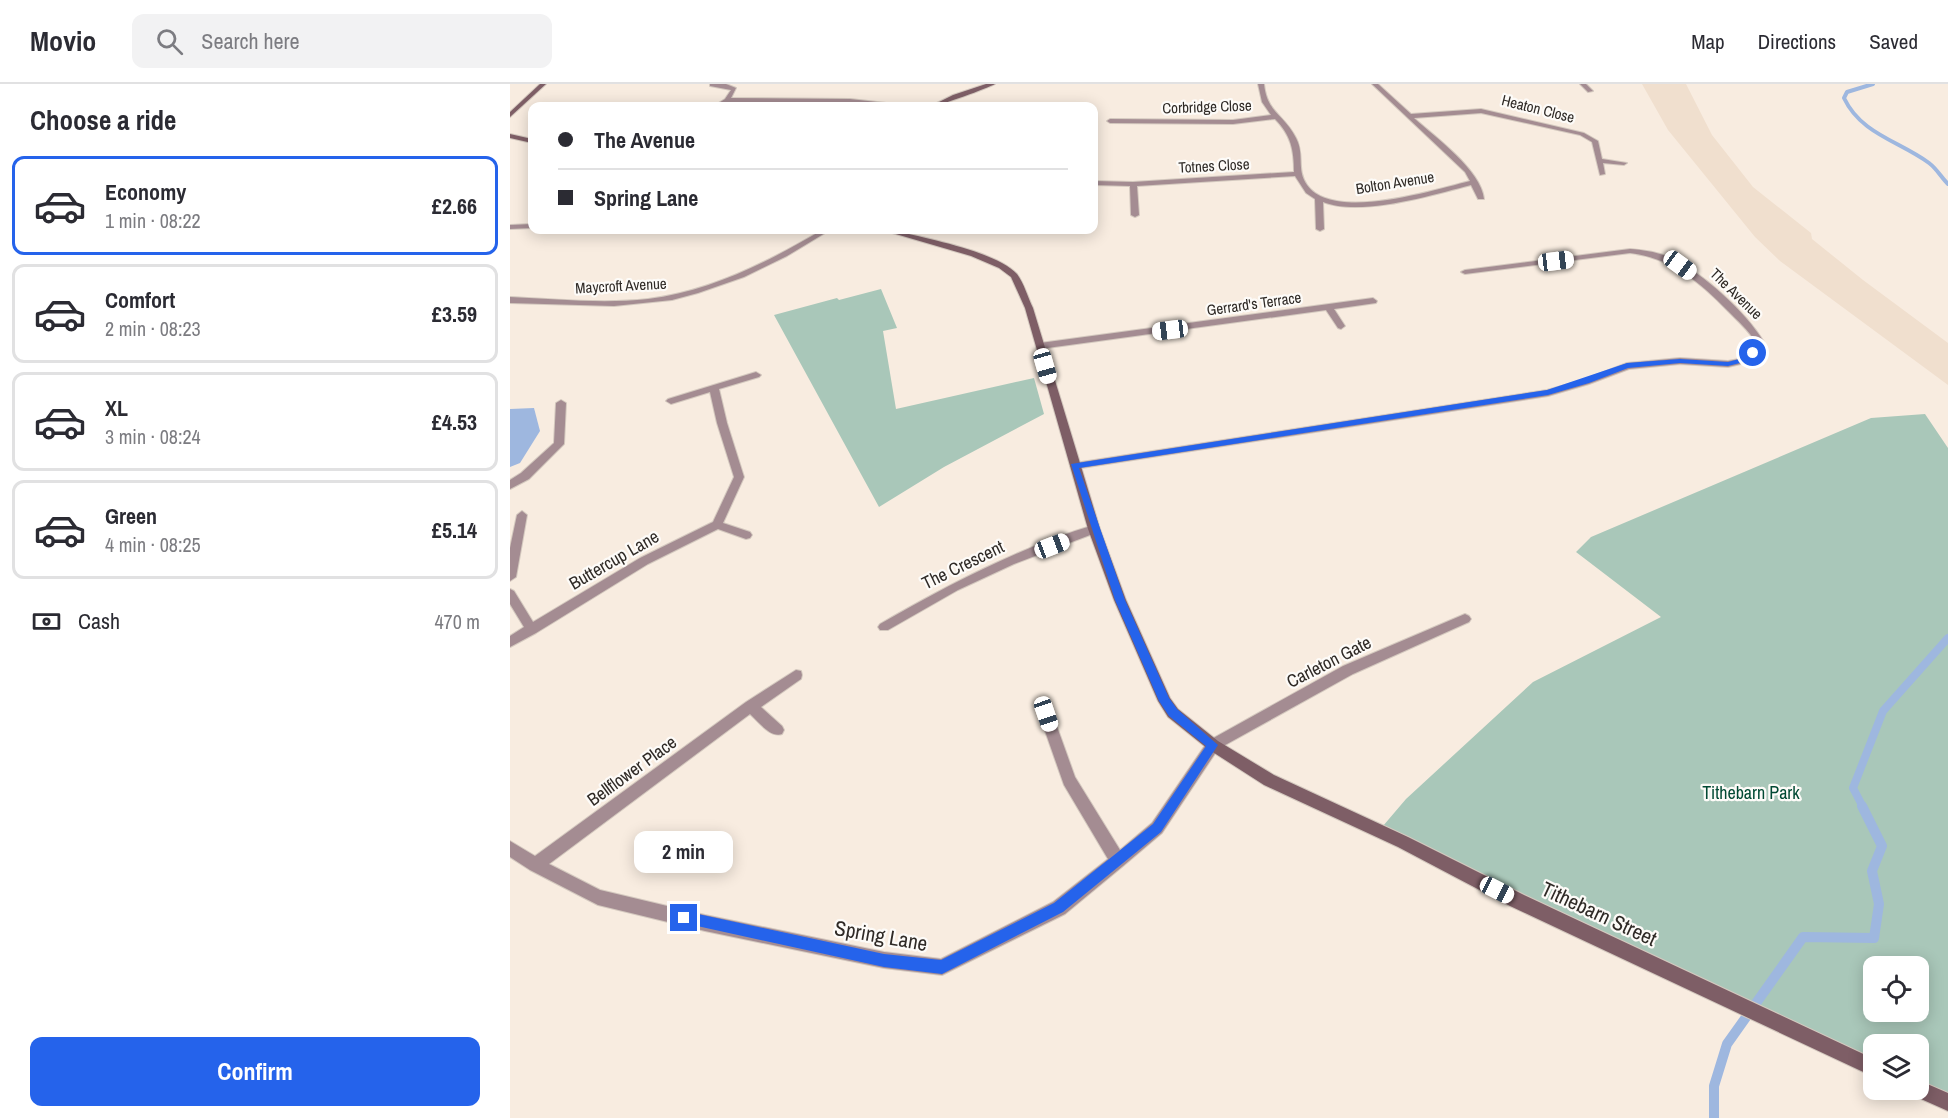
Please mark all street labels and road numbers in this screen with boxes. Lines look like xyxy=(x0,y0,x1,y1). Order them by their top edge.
street label: Heaton Close xyxy=(1499,89,1577,128)
street label: Corbridge Close xyxy=(1162,94,1252,119)
street label: Totnes Close xyxy=(1178,153,1250,178)
street label: Bolton Avenue xyxy=(1354,166,1436,199)
street label: The Avenue xyxy=(1706,263,1767,324)
street label: Maycroft Avenue xyxy=(575,273,667,298)
street label: Gerrard's Terrace xyxy=(1205,286,1303,321)
street label: Buttercup Lane xyxy=(564,524,663,595)
street label: The Crescent xyxy=(917,534,1008,595)
street label: Carleton Gate xyxy=(1282,630,1375,694)
street label: Bellflower Place xyxy=(582,730,682,812)
street label: Tithebarn Street xyxy=(1537,874,1662,953)
street label: Spring Lane xyxy=(832,913,930,958)

